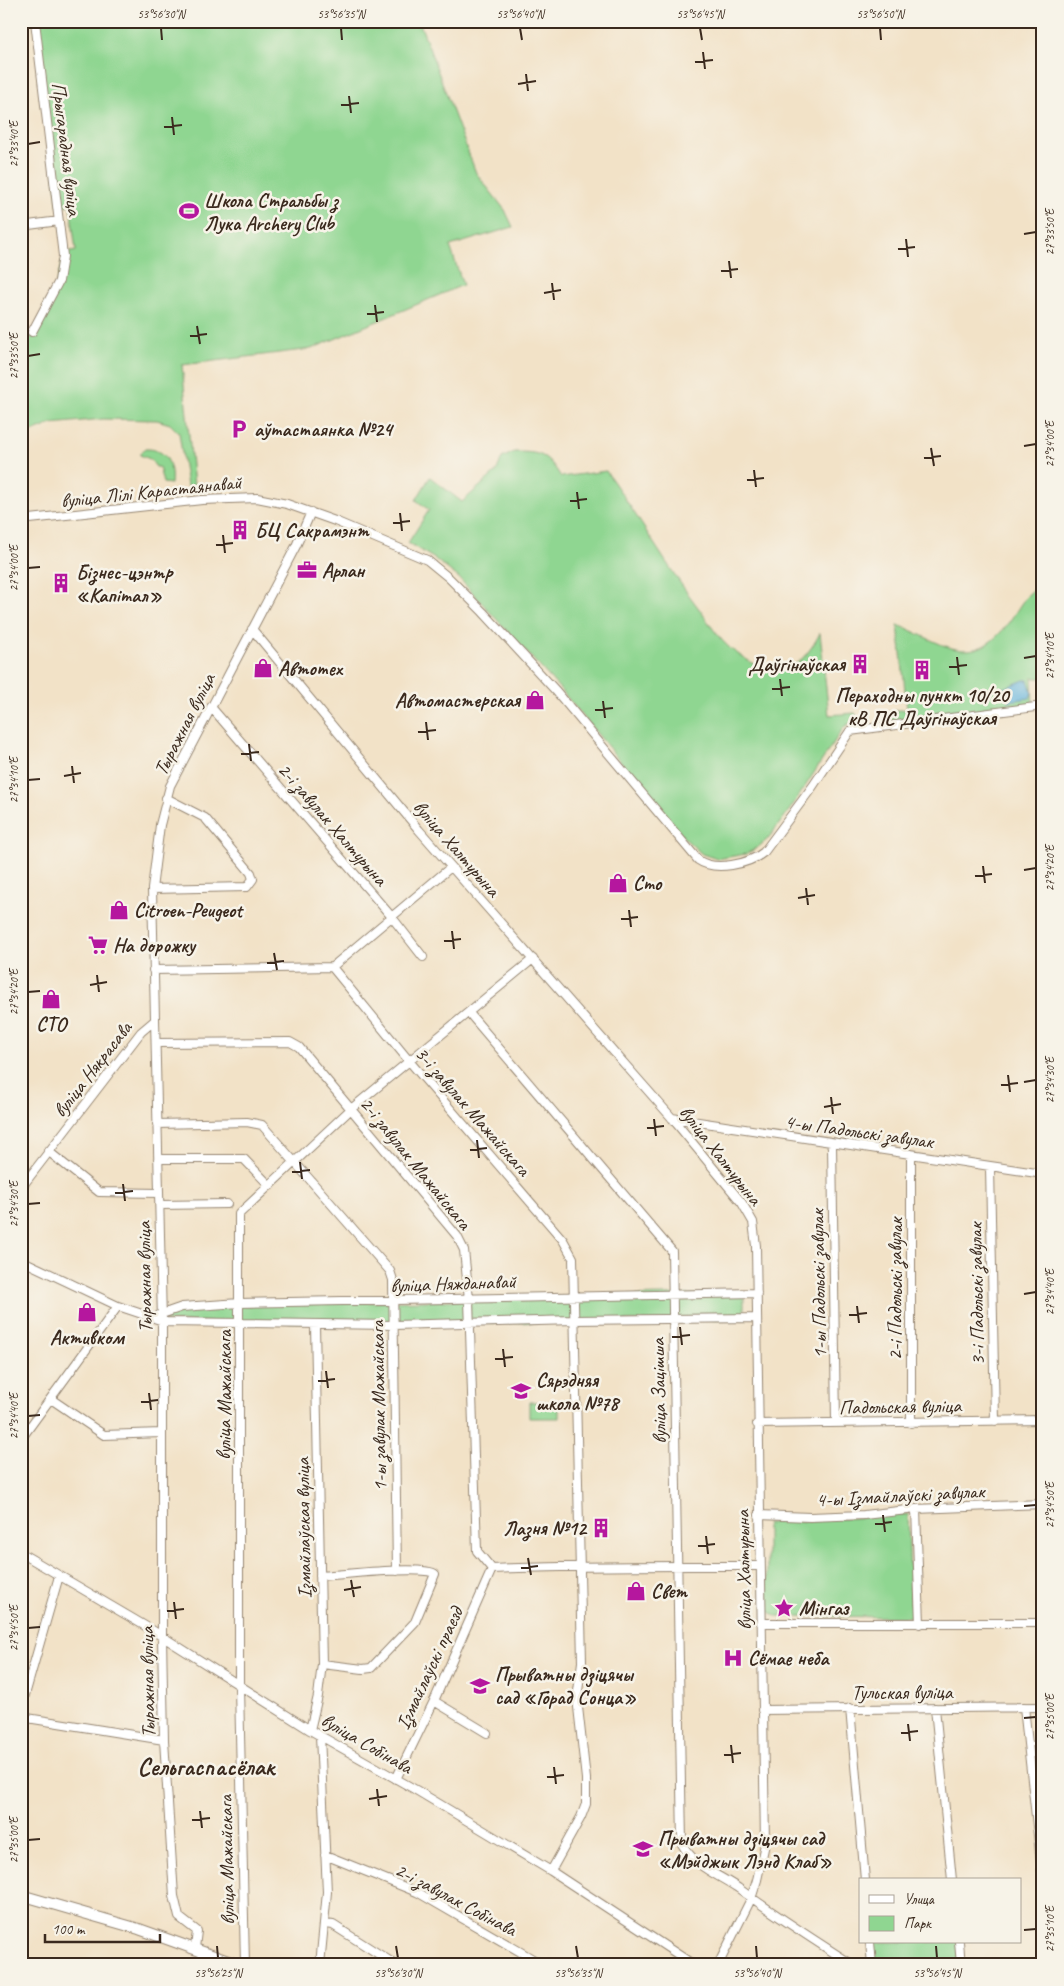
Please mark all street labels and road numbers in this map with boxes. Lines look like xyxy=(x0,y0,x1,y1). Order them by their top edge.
street label: Прыгарадная вуліца xyxy=(46,81,87,218)
street label: вуліца Лілі Карастаянавай xyxy=(60,469,244,513)
street label: Тыражная вуліца xyxy=(148,668,221,779)
street label: 2-і завулак Халтурына xyxy=(272,758,394,893)
street label: вуліца Халтурына xyxy=(408,795,506,903)
street label: вуліца Някрасава xyxy=(47,1015,139,1122)
street label: 3-і завулак Мажайскага xyxy=(409,1041,537,1184)
street label: 2-і завулак Мажайскага xyxy=(354,1092,478,1237)
street label: вуліца Халтурына xyxy=(674,1100,768,1211)
street label: 4-ы Падольскі завулак xyxy=(783,1109,936,1155)
street label: 1-ы Падольскі завулак xyxy=(805,1207,833,1359)
street label: 2-і Падольскі завулак xyxy=(883,1216,909,1360)
street label: Тыражная вуліца xyxy=(131,1220,158,1333)
street label: 3-і Падольскі завулак xyxy=(963,1221,991,1365)
street label: вуліца Няжданавай xyxy=(390,1269,518,1298)
street label: 1-ы завулак Мажайскага xyxy=(364,1318,393,1492)
street label: вуліца Мажайскага xyxy=(212,1328,237,1460)
street label: вуліца Зацішша xyxy=(645,1337,672,1444)
street label: Падольская вуліца xyxy=(839,1393,963,1420)
street label: Ізмайлаўская вуліца xyxy=(290,1456,318,1599)
street label: 4-ы Ізмайлаўскі завулак xyxy=(815,1479,986,1513)
street label: вуліца Халтурына xyxy=(730,1508,757,1630)
street label: Ізмайлаўскі праезд xyxy=(390,1601,470,1734)
street label: Тыражная вуліца xyxy=(134,1625,161,1738)
street label: Тульская вуліца xyxy=(851,1680,954,1705)
street label: вуліца Собінава xyxy=(317,1707,418,1780)
street label: вуліца Мажайскага xyxy=(213,1793,240,1925)
street label: 2-і завулак Собінава xyxy=(390,1857,523,1944)

